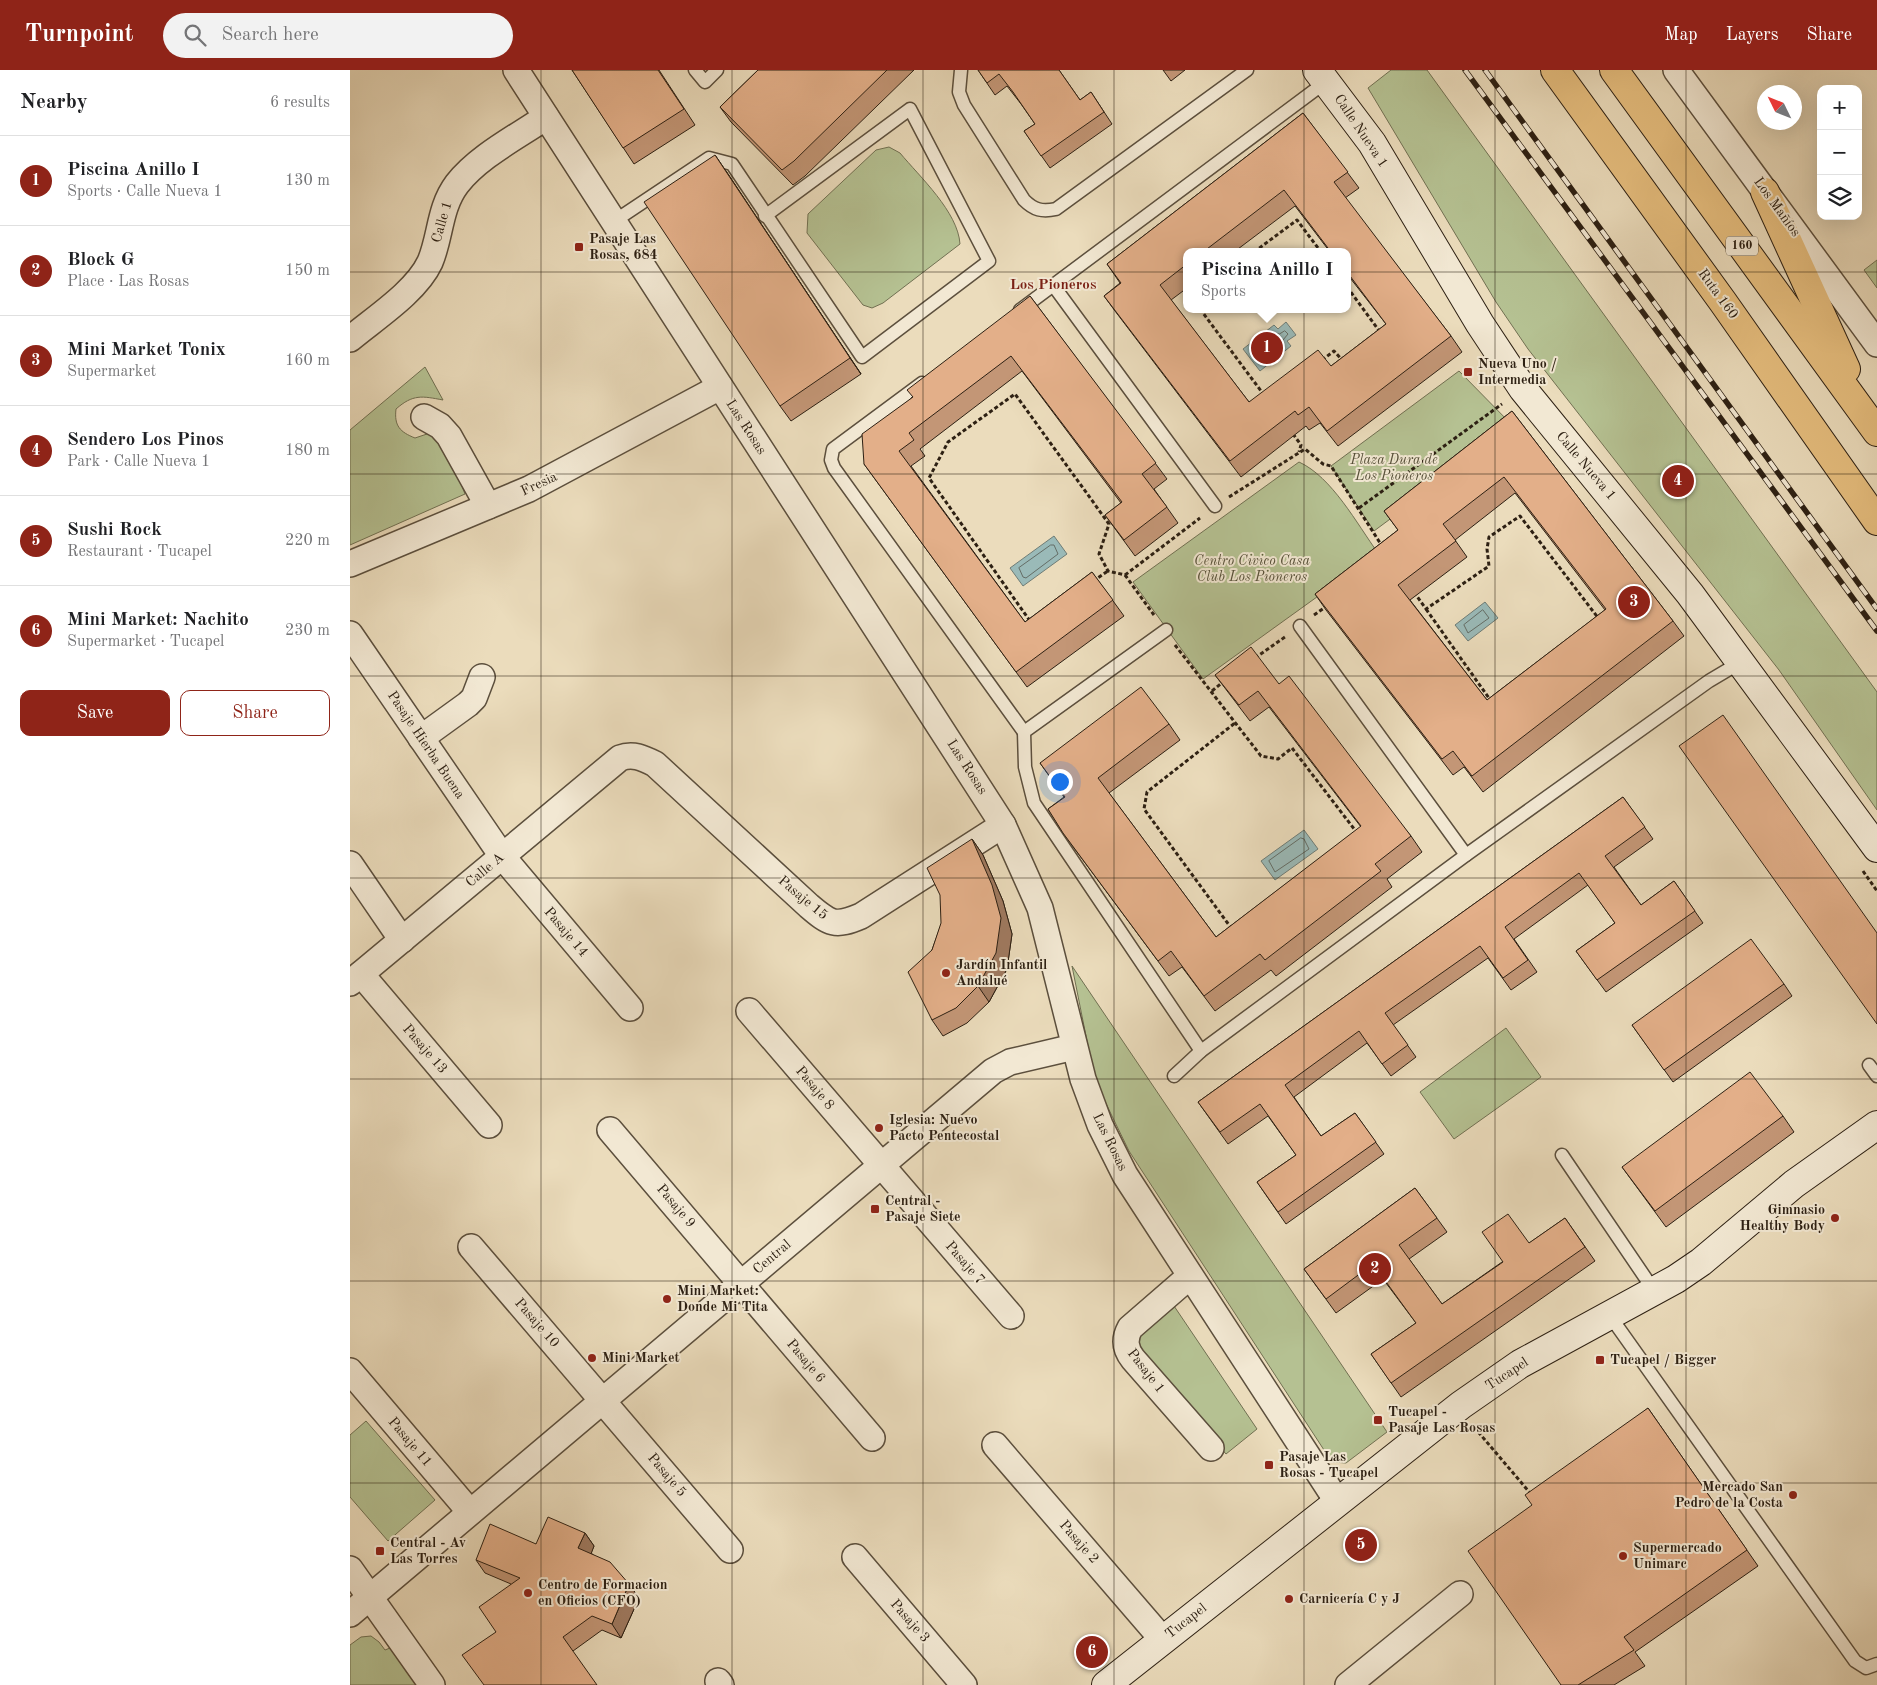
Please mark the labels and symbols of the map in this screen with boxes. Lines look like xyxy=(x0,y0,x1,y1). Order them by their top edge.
north arrow xyxy=(1757,85,1802,130)
street label: Calle Nueva 1 xyxy=(1331,92,1391,170)
street label: Los Mañíos xyxy=(1751,175,1803,239)
street label: Calle 1 xyxy=(429,200,455,244)
place label: Pasaje Las Rosas, 684 xyxy=(589,232,658,262)
road number: 160 xyxy=(1726,237,1758,256)
marker: Pasaje Las Rosas, 684 xyxy=(573,241,585,253)
street label: Ruta 160 xyxy=(1695,267,1741,321)
district label: Los Pioneros xyxy=(1010,278,1096,293)
pin: 1 xyxy=(1251,329,1283,367)
place label: Nueva Uno / Intermedia xyxy=(1478,357,1557,387)
marker: Nueva Uno / Intermedia xyxy=(1462,366,1474,378)
street label: Las Rosas xyxy=(723,397,769,457)
street label: Calle Nueva 1 xyxy=(1553,429,1619,503)
park label: Plaza Dura de Los Pioneros xyxy=(1349,453,1438,483)
pin: 4 xyxy=(1662,462,1694,500)
street label: Fresia xyxy=(519,470,559,498)
park label: Centro Civico Casa Club Los Pioneros xyxy=(1194,554,1310,584)
pin: 3 xyxy=(1618,583,1650,621)
street label: Pasaje Hierba Buena xyxy=(385,689,467,802)
street label: Las Rosas xyxy=(944,737,990,797)
your location xyxy=(1047,769,1073,795)
street label: Calle A xyxy=(463,850,507,890)
street label: Pasaje 15 xyxy=(776,873,830,923)
street label: Pasaje 14 xyxy=(541,905,591,959)
place label: Jardín Infantil Andalué xyxy=(956,958,1047,988)
marker: Jardín Infantil Andalué xyxy=(940,967,952,979)
street label: Pasaje 13 xyxy=(400,1022,450,1076)
street label: Pasaje 8 xyxy=(793,1064,837,1112)
street label: Las Rosas xyxy=(1090,1111,1130,1173)
place label: Iglesia: Nuevo Pacto Pentecostal xyxy=(889,1113,999,1143)
marker: Iglesia: Nuevo Pacto Pentecostal xyxy=(873,1122,885,1134)
street label: Pasaje 9 xyxy=(654,1182,698,1230)
place label: Central - Pasaje Siete xyxy=(885,1194,961,1224)
marker: Central - Pasaje Siete xyxy=(869,1203,881,1215)
place label: Gimnasio Healthy Body xyxy=(1739,1203,1825,1233)
marker: Gimnasio Healthy Body xyxy=(1829,1212,1841,1224)
street label: Central xyxy=(750,1237,794,1277)
street label: Pasaje 7 xyxy=(943,1239,987,1287)
pin: 2 xyxy=(1359,1250,1391,1288)
place label: Mini Market: Donde Mi Tita xyxy=(677,1284,768,1314)
marker: Mini Market: Donde Mi Tita xyxy=(661,1293,673,1305)
street label: Pasaje 10 xyxy=(512,1296,562,1350)
street label: Pasaje 6 xyxy=(784,1337,828,1385)
street label: Pasaje 1 xyxy=(1125,1346,1167,1396)
place label: Mini Market xyxy=(602,1351,680,1365)
marker: Mini Market xyxy=(586,1352,598,1364)
place label: Tucapel / Bigger xyxy=(1610,1353,1716,1368)
marker: Tucapel / Bigger xyxy=(1594,1354,1606,1366)
street label: Tucapel xyxy=(1483,1355,1531,1393)
place label: Tucapel - Pasaje Las Rosas xyxy=(1388,1405,1495,1435)
marker: Tucapel - Pasaje Las Rosas xyxy=(1372,1414,1384,1426)
street label: Pasaje 11 xyxy=(385,1415,435,1469)
place label: Pasaje Las Rosas - Tucapel xyxy=(1279,1450,1378,1480)
street label: Pasaje 5 xyxy=(645,1451,689,1499)
marker: Pasaje Las Rosas - Tucapel xyxy=(1263,1459,1275,1471)
place label: Mercado San Pedro de la Costa xyxy=(1675,1480,1783,1510)
marker: Mercado San Pedro de la Costa xyxy=(1787,1489,1799,1501)
street label: Pasaje 2 xyxy=(1057,1518,1101,1566)
pin: 5 xyxy=(1345,1526,1377,1564)
place label: Central - Av Las Torres xyxy=(390,1536,466,1566)
place label: Supermercado Unimarc xyxy=(1633,1541,1722,1571)
marker: Central - Av Las Torres xyxy=(374,1545,386,1557)
marker: Supermercado Unimarc xyxy=(1617,1550,1629,1562)
place label: Centro de Formacion en Oficios (CFO) xyxy=(538,1578,668,1608)
marker: Centro de Formacion en Oficios (CFO) xyxy=(522,1587,534,1599)
place label: Carnicería C y J xyxy=(1299,1592,1400,1606)
marker: Carnicería C y J xyxy=(1283,1593,1295,1605)
street label: Pasaje 3 xyxy=(888,1597,932,1645)
street label: Tucapel xyxy=(1163,1601,1209,1641)
pin: 6 xyxy=(1076,1633,1108,1671)

